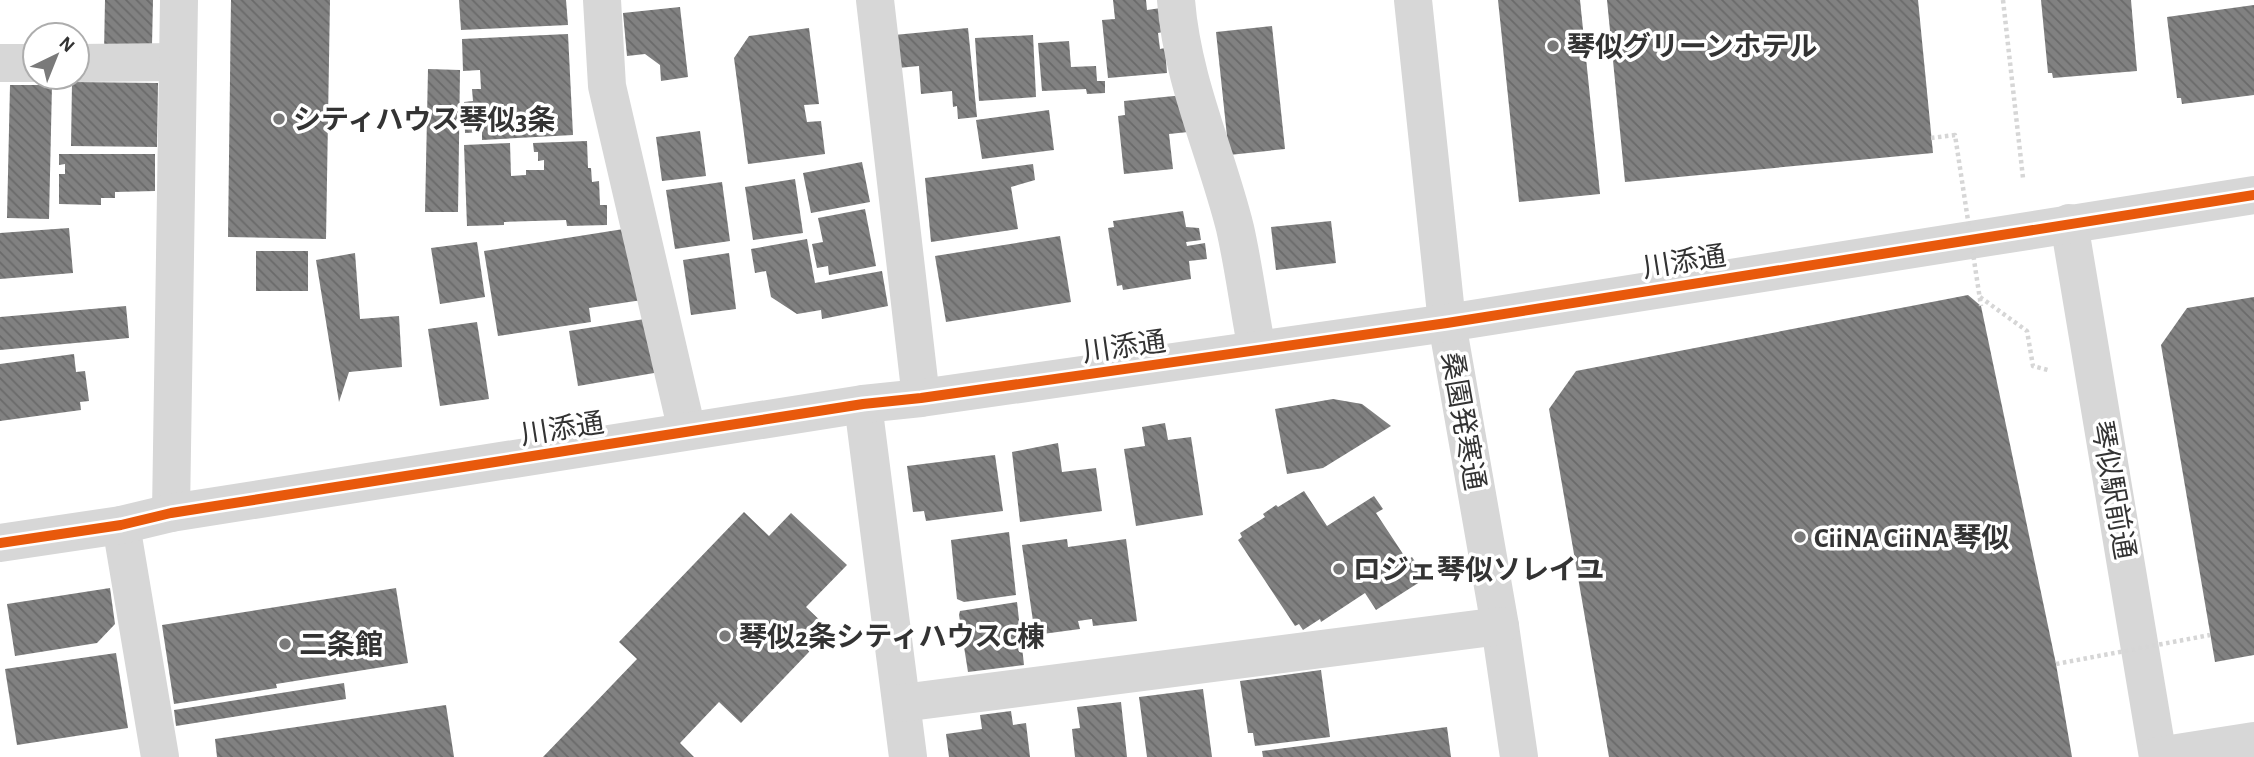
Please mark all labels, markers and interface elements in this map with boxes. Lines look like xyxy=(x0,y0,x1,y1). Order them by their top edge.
north arrow xyxy=(21,21,91,91)
place label: 琴似グリーンホテル xyxy=(1567,31,1818,62)
text: N xyxy=(55,33,78,56)
marker: 琴似グリーンホテル xyxy=(1545,38,1561,54)
place label: シティハウス琴似3条 xyxy=(293,104,555,135)
marker: シティハウス琴似3条 xyxy=(271,111,287,127)
street label: 川添通 xyxy=(1640,241,1728,283)
street label: 川添通 xyxy=(1080,326,1168,368)
street label: 桑園発寒通 xyxy=(1436,350,1490,493)
street label: 川添通 xyxy=(518,408,606,450)
street label: 琴似駅前通 xyxy=(2086,419,2140,562)
place label: CiiNA CiiNA 琴似 xyxy=(1814,523,2009,553)
marker: CiiNA CiiNA 琴似 xyxy=(1792,529,1808,545)
place label: ロジェ琴似ソレイユ xyxy=(1353,555,1604,585)
marker: ロジェ琴似ソレイユ xyxy=(1331,561,1347,577)
place label: 琴似2条シティハウスC棟 xyxy=(739,621,1045,652)
marker: 琴似2条シティハウスC棟 xyxy=(717,628,733,644)
place label: 二条館 xyxy=(299,629,383,660)
marker: 二条館 xyxy=(277,636,293,652)

